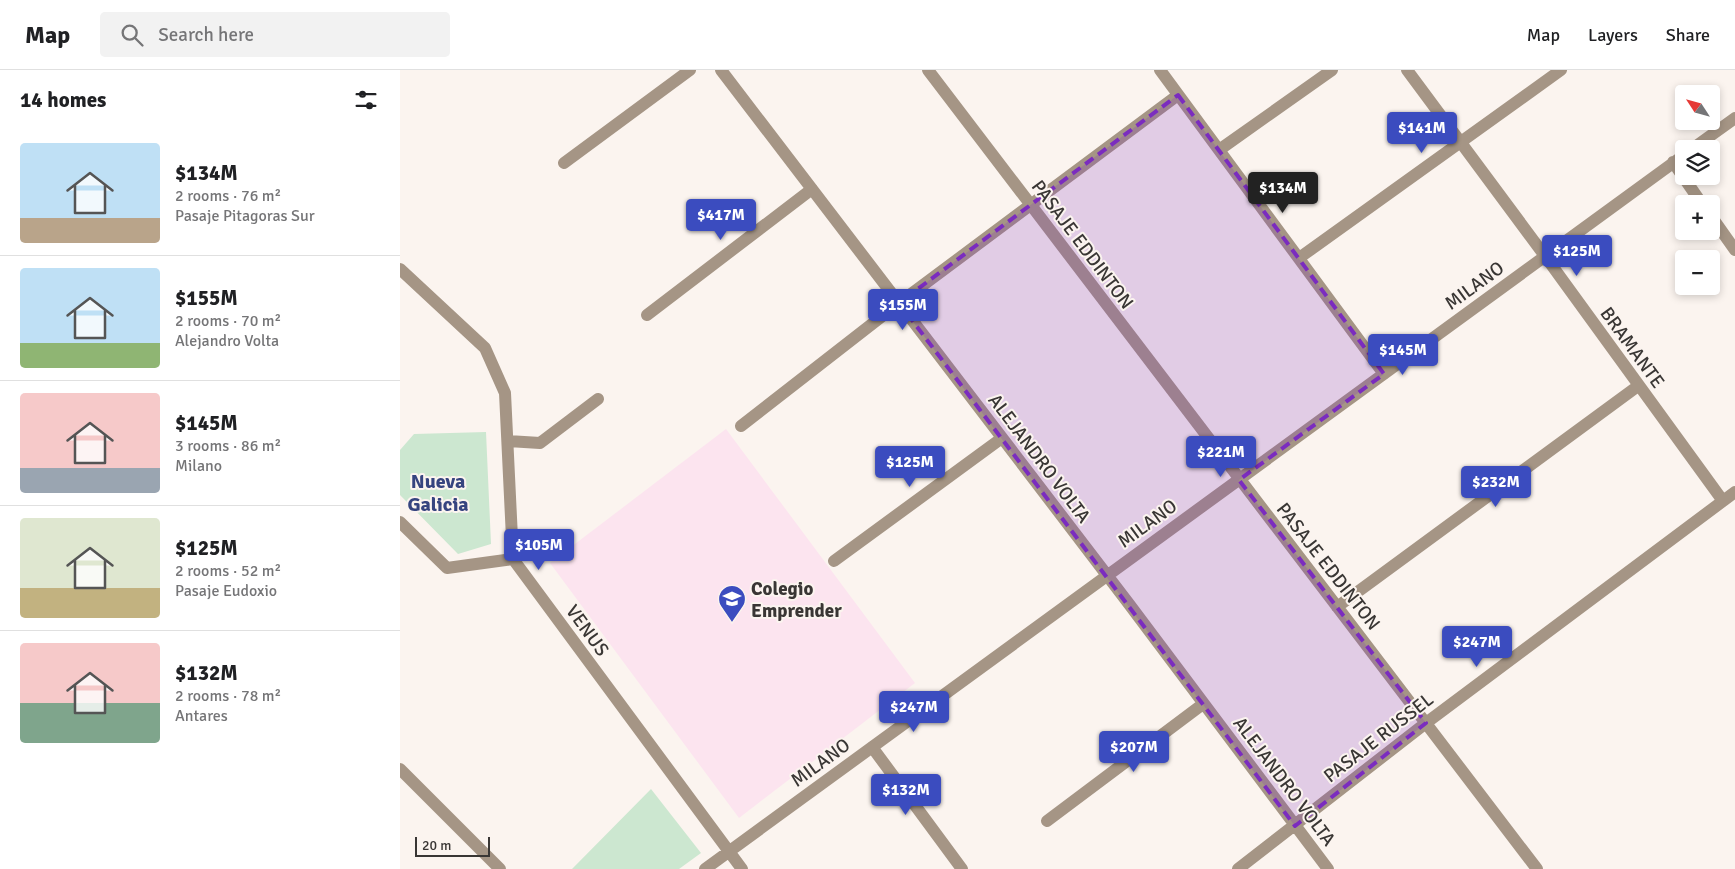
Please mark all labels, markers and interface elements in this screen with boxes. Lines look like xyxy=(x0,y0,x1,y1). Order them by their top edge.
search box xyxy=(100,12,450,57)
text: Map xyxy=(25,20,70,50)
icon: search xyxy=(118,21,146,49)
text: Search here xyxy=(158,23,254,47)
text: Map xyxy=(1527,24,1560,46)
text: Layers xyxy=(1588,24,1638,46)
text: Share xyxy=(1666,24,1710,46)
north arrow xyxy=(1675,85,1720,130)
map controls xyxy=(1675,85,1720,295)
icon: filters xyxy=(352,86,380,114)
text: 14 homes xyxy=(20,87,106,113)
pin: $141M xyxy=(1387,112,1457,154)
text: $141M xyxy=(1398,118,1446,138)
button: layers xyxy=(1675,140,1720,185)
text: $134M xyxy=(175,160,238,186)
icon: home xyxy=(60,163,120,223)
pin: $134M xyxy=(1248,172,1318,214)
street label: PASAJE EDDINTON xyxy=(1026,175,1139,314)
text: $134M xyxy=(1259,178,1307,198)
text: 2 rooms · 76 m² xyxy=(175,186,281,206)
button: + xyxy=(1675,195,1720,240)
pin: $417M xyxy=(686,198,756,241)
text: $417M xyxy=(697,205,745,225)
text: Pasaje Pitagoras Sur xyxy=(175,206,315,226)
pin: $125M xyxy=(1542,234,1612,277)
text: $125M xyxy=(1553,241,1601,261)
button: − xyxy=(1675,250,1720,295)
street label: MILANO xyxy=(1440,256,1509,315)
text: $155M xyxy=(175,285,238,311)
icon: home xyxy=(60,288,120,348)
pin: $155M xyxy=(868,288,938,331)
text: $155M xyxy=(879,295,927,315)
street label: BRAMANTE xyxy=(1595,302,1670,393)
text: 2 rooms · 70 m² xyxy=(175,311,281,331)
text: Alejandro Volta xyxy=(175,331,279,351)
pin: $145M xyxy=(1368,334,1438,376)
text: $145M xyxy=(1379,340,1427,360)
street label: ALEJANDRO VOLTA xyxy=(983,389,1096,528)
text: $145M xyxy=(175,410,238,436)
icon: home xyxy=(60,413,120,473)
text: 3 rooms · 86 m² xyxy=(175,436,281,456)
pin: $221M xyxy=(1186,436,1256,478)
text: $221M xyxy=(1197,442,1245,462)
pin: $125M xyxy=(875,446,945,488)
text: $125M xyxy=(886,452,934,472)
text: Milano xyxy=(175,456,222,476)
pin: $232M xyxy=(1461,466,1531,508)
district label: Nueva Galicia xyxy=(407,469,469,517)
text: $232M xyxy=(1472,472,1520,492)
street label: MILANO xyxy=(1113,494,1182,553)
street label: PASAJE EDDINTON xyxy=(1271,498,1385,635)
pin: $105M xyxy=(504,528,574,571)
text: $125M xyxy=(175,535,238,561)
text: $105M xyxy=(515,535,563,555)
icon: home xyxy=(60,538,120,598)
text: 2 rooms · 52 m² xyxy=(175,561,281,581)
place label: Colegio Emprender xyxy=(751,577,842,623)
text: Pasaje Eudoxio xyxy=(175,581,277,601)
school or university icon: Colegio Emprender xyxy=(717,584,747,623)
street label: VENUS xyxy=(560,600,614,661)
pin: $247M xyxy=(1442,626,1512,668)
text: $247M xyxy=(1453,632,1501,652)
text: $132M xyxy=(175,660,238,686)
icon: home xyxy=(60,663,120,723)
text: 2 rooms · 78 m² xyxy=(175,686,281,706)
street label: PASAJE RUSSEL xyxy=(1319,687,1438,788)
pin: $247M xyxy=(879,690,949,733)
text: $247M xyxy=(890,697,938,717)
text: Antares xyxy=(175,706,228,726)
street label: ALEJANDRO VOLTA xyxy=(1228,712,1341,851)
pin: $207M xyxy=(1099,730,1169,773)
street label: MILANO xyxy=(786,733,855,792)
text: $207M xyxy=(1110,737,1158,757)
pin: $132M xyxy=(871,774,941,816)
text: $132M xyxy=(882,780,930,800)
scale bar xyxy=(415,834,490,857)
text: 20 m xyxy=(422,837,451,854)

